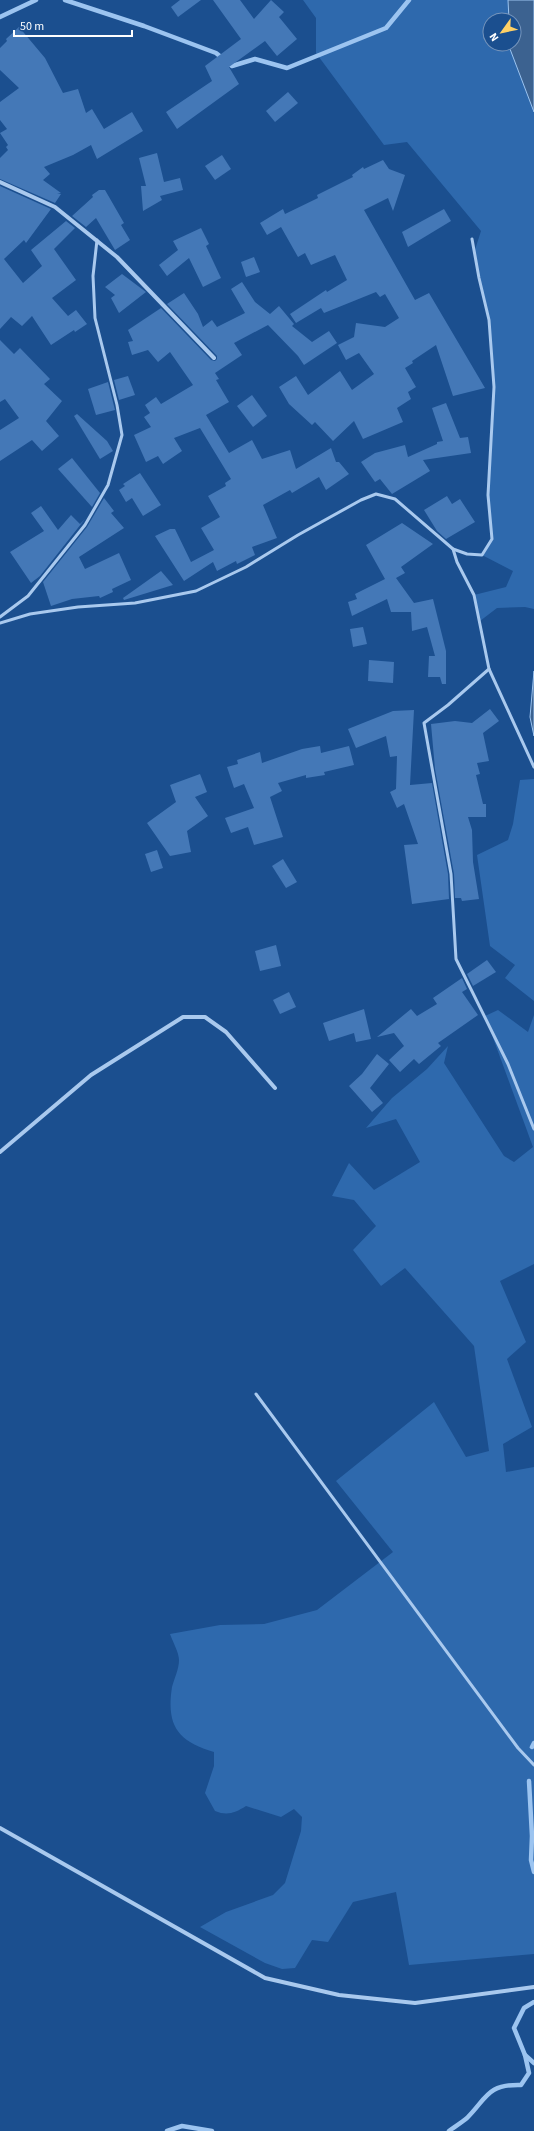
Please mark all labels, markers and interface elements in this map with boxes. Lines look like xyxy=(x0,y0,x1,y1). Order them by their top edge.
scale bar xyxy=(14,12,132,38)
north arrow xyxy=(482,12,522,52)
text: 50 m xyxy=(20,18,44,35)
text: N xyxy=(486,30,502,44)

